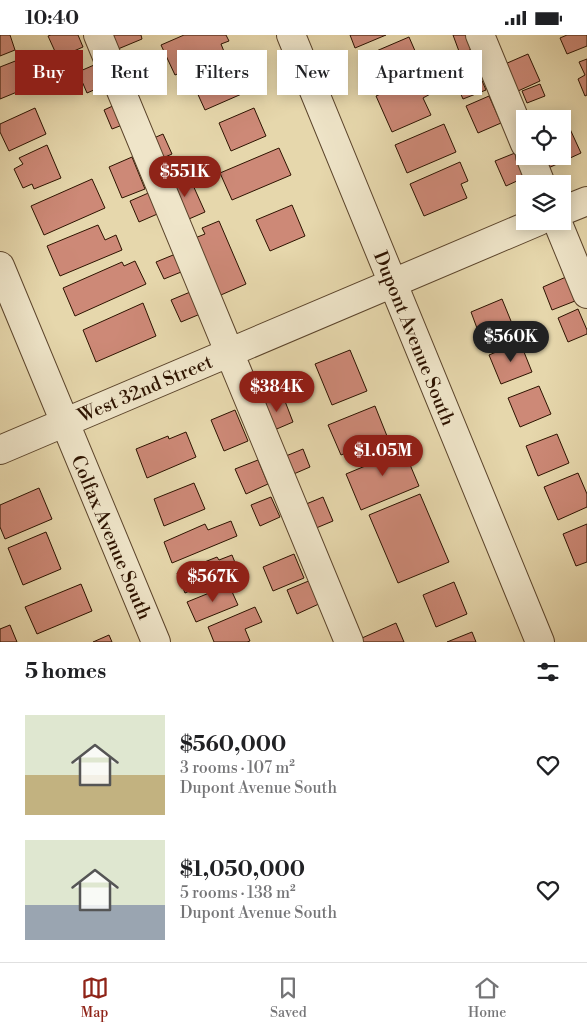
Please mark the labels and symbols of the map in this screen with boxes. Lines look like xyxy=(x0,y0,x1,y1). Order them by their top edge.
pin: $551K xyxy=(150,155,220,198)
street label: Dupont Avenue South xyxy=(368,247,460,429)
pin: $560K xyxy=(476,321,546,363)
street label: West 32nd Street xyxy=(74,350,216,428)
pin: $384K xyxy=(242,371,312,413)
pin: $1.05M xyxy=(342,435,424,477)
street label: Colfax Avenue South xyxy=(66,451,157,623)
pin: $567K xyxy=(178,561,248,603)

